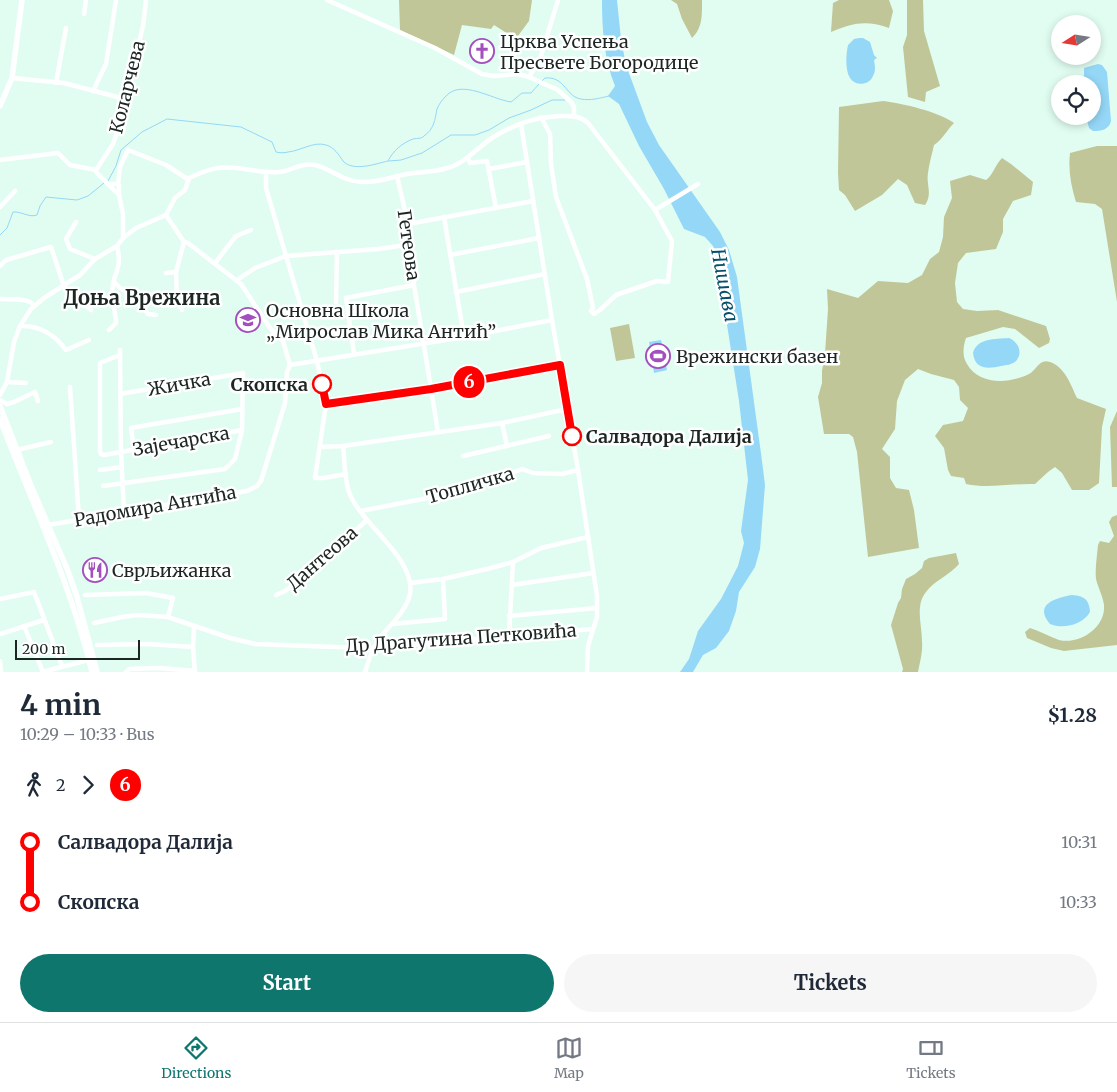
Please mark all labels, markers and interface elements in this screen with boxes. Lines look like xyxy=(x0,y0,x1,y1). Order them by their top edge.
north arrow xyxy=(1051,15,1101,65)
map controls xyxy=(1051,15,1101,125)
place label: Црква Успења Пресвете Богородице xyxy=(500,30,698,74)
street label: Коларчева xyxy=(104,38,150,136)
church icon: Црква Успења Пресвете Богородице xyxy=(469,38,495,64)
button: locate xyxy=(1051,75,1101,125)
street label: Гетеова xyxy=(393,208,425,282)
water label: Нишава xyxy=(706,246,744,324)
district label: Доња Врежина xyxy=(63,285,221,310)
place label: Основна Школа „Мирослав Мика Антић” xyxy=(266,299,496,343)
school or university icon: Основна Школа „Мирослав Мика Антић” xyxy=(235,307,261,333)
sports icon: Врежински базен xyxy=(645,343,671,369)
place label: Врежински базен xyxy=(676,345,838,368)
line badge: 6 xyxy=(453,366,485,398)
street label: Жичка xyxy=(146,367,213,401)
text: 6 xyxy=(463,370,475,393)
place label: Скопска xyxy=(231,373,308,396)
marker: Скопска xyxy=(312,374,332,394)
street label: Зајечарска xyxy=(131,421,231,461)
place label: Салвадора Далија xyxy=(586,425,752,448)
marker: Салвадора Далија xyxy=(562,426,582,446)
street label: Топличка xyxy=(424,461,517,508)
street label: Радомира Антића xyxy=(72,480,238,532)
street label: Дантеова xyxy=(282,521,362,595)
restaurant icon: Сврљижанка xyxy=(82,557,108,583)
place label: Сврљижанка xyxy=(112,559,232,582)
street label: Др Драгутина Петковића xyxy=(345,618,578,658)
scale bar xyxy=(15,637,140,660)
text: 200 m xyxy=(22,640,65,658)
text: 4 min xyxy=(20,687,101,723)
text: $1.28 xyxy=(1048,703,1097,727)
text: 10:29 – 10:33 · Bus xyxy=(20,724,155,744)
icon: walk xyxy=(20,771,48,799)
icon: forward xyxy=(74,771,102,799)
text: 6 xyxy=(120,773,131,796)
text: 2 xyxy=(56,775,66,795)
text: Салвадора Далија xyxy=(58,830,233,854)
text: 10:31 xyxy=(1061,832,1097,852)
text: Скопска xyxy=(58,890,140,914)
text: 10:33 xyxy=(1060,892,1097,912)
button: Start xyxy=(20,954,554,1012)
button: Tickets xyxy=(564,954,1097,1012)
tab: Directions xyxy=(161,1034,231,1082)
tab: Map xyxy=(554,1034,584,1082)
tab: Tickets xyxy=(906,1034,956,1082)

